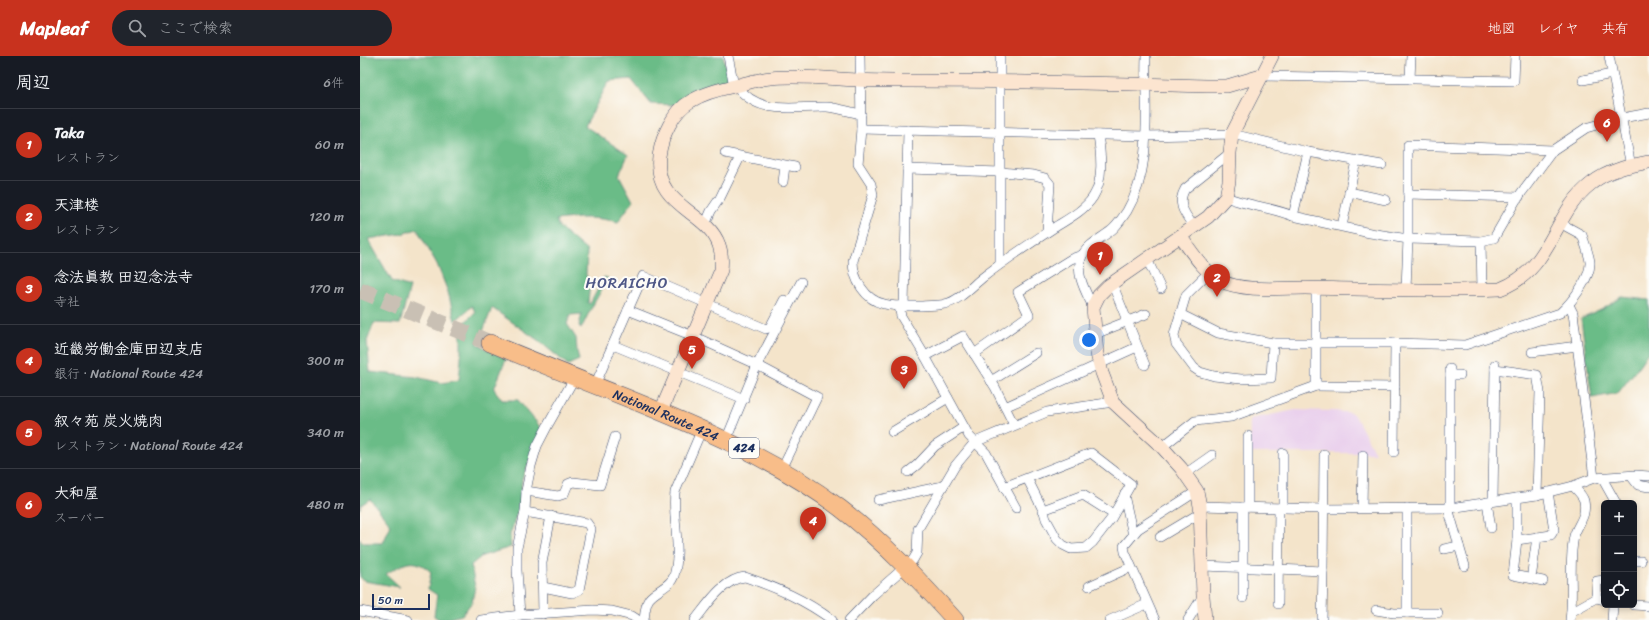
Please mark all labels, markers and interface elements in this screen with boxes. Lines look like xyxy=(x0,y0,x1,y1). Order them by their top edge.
search box xyxy=(112,10,392,46)
text: Mapleaf xyxy=(20,12,88,45)
text: ここで検索 xyxy=(158,15,233,41)
text: 地図 xyxy=(1488,16,1516,41)
text: レイヤ xyxy=(1538,16,1579,41)
text: 共有 xyxy=(1601,16,1629,41)
icon: search xyxy=(126,17,148,39)
text: 周辺 xyxy=(16,67,50,97)
text: 6件 xyxy=(324,71,344,94)
pin: 6 xyxy=(1594,109,1620,142)
text: Taka xyxy=(54,120,84,146)
text: 1 xyxy=(26,133,32,156)
text: 60 m xyxy=(315,133,344,156)
text: レストラン xyxy=(54,146,120,169)
text: 天津楼 xyxy=(54,192,99,218)
text: 2 xyxy=(25,205,33,228)
text: 120 m xyxy=(309,205,344,228)
text: レストラン xyxy=(54,218,120,241)
pin: 1 xyxy=(1087,242,1113,275)
text: 念法眞教 田辺念法寺 xyxy=(54,264,193,290)
pin: 2 xyxy=(1204,264,1230,297)
district label: HORAICHO xyxy=(586,270,668,296)
text: 3 xyxy=(25,277,33,300)
text: 170 m xyxy=(309,277,344,300)
text: 寺社 xyxy=(54,290,80,313)
your location xyxy=(1079,330,1099,350)
text: 近畿労働金庫田辺支店 xyxy=(54,336,204,362)
pin: 5 xyxy=(679,336,705,369)
text: 4 xyxy=(25,349,33,372)
text: 300 m xyxy=(307,349,344,372)
pin: 3 xyxy=(891,356,917,389)
text: 銀行 · National Route 424 xyxy=(54,362,203,385)
street label: National Route 424 xyxy=(610,382,723,447)
text: 叙々苑 炭火焼肉 xyxy=(54,408,163,434)
text: 5 xyxy=(25,421,33,444)
text: 340 m xyxy=(307,421,344,444)
text: レストラン · National Route 424 xyxy=(54,434,243,457)
road number: 424 xyxy=(729,438,759,458)
text: 大和屋 xyxy=(54,480,99,506)
text: 6 xyxy=(25,493,33,516)
text: 480 m xyxy=(306,493,344,516)
map controls xyxy=(1601,500,1637,608)
button: + xyxy=(1601,500,1637,536)
text: スーパー xyxy=(54,506,105,529)
pin: 4 xyxy=(800,507,826,540)
button: − xyxy=(1601,536,1637,572)
button: locate xyxy=(1601,572,1637,608)
text: 50 m xyxy=(378,591,403,610)
scale bar xyxy=(372,592,430,611)

